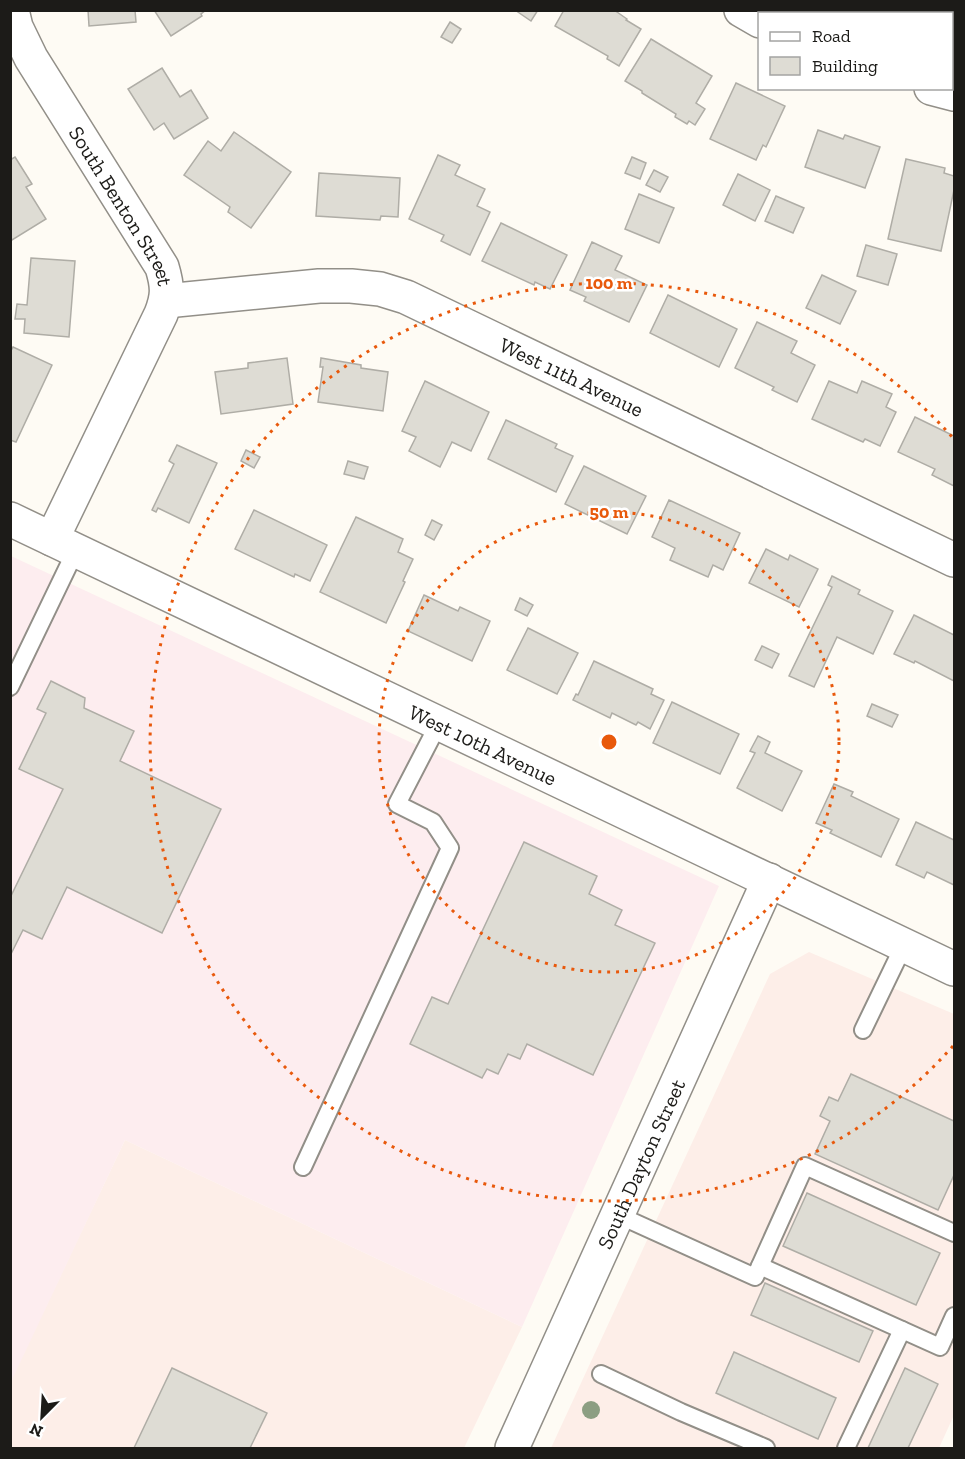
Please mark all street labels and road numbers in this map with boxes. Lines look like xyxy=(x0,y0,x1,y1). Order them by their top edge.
street label: South Benton Street xyxy=(64,121,179,288)
street label: West 11th Avenue xyxy=(496,331,648,422)
street label: West 10th Avenue xyxy=(405,699,561,790)
street label: South Dayton Street xyxy=(591,1075,690,1253)

